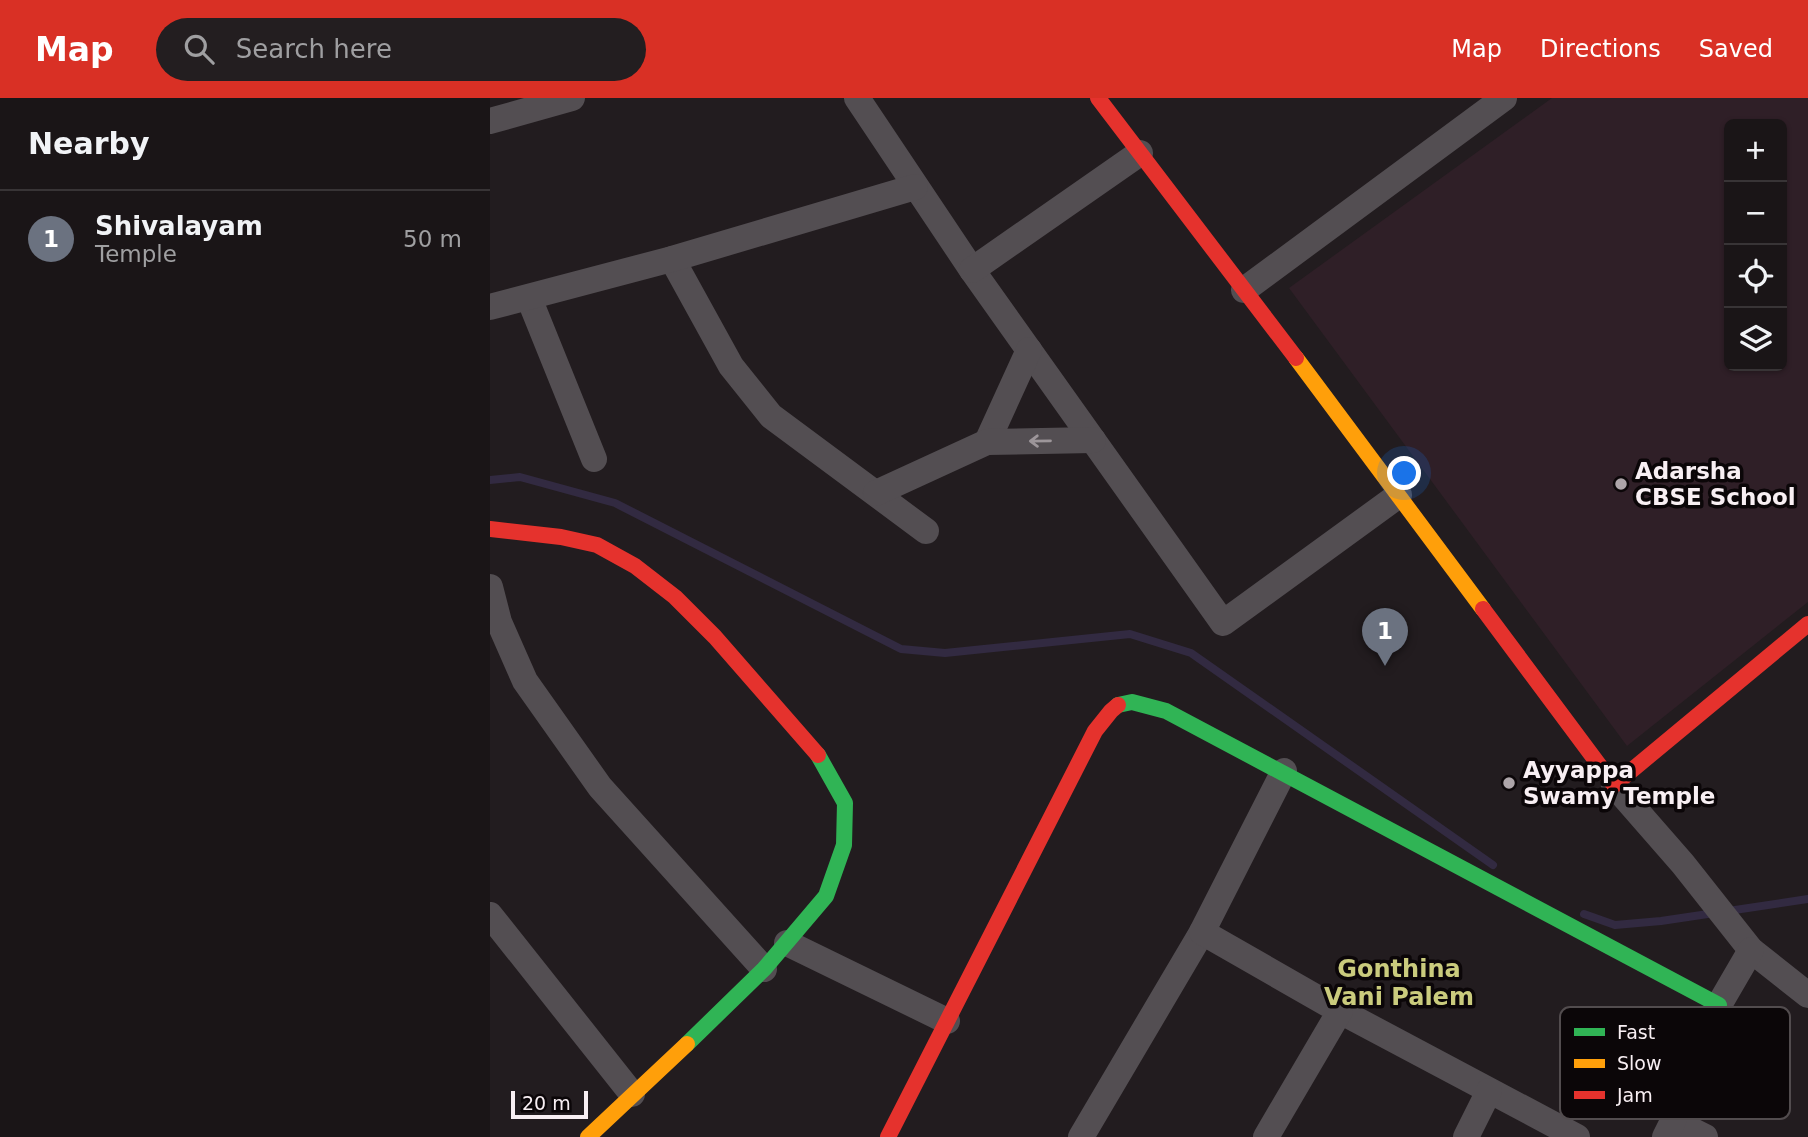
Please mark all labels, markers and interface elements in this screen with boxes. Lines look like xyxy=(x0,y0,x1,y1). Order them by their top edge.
search box xyxy=(156,18,646,81)
text: Map xyxy=(35,30,114,69)
icon: search xyxy=(180,30,218,68)
text: Search here xyxy=(236,34,392,64)
text: Map xyxy=(1451,35,1502,63)
text: Directions xyxy=(1540,35,1661,63)
text: Saved xyxy=(1699,35,1773,63)
map controls xyxy=(1724,119,1787,371)
button: + xyxy=(1724,119,1787,182)
text: Nearby xyxy=(28,126,150,161)
button: − xyxy=(1724,182,1787,245)
text: Shivalayam xyxy=(95,211,263,241)
text: 1 xyxy=(43,226,59,252)
text: 50 m xyxy=(403,226,462,252)
text: Temple xyxy=(95,241,177,267)
button: locate xyxy=(1724,245,1787,308)
button: layers xyxy=(1724,308,1787,371)
one-way arrow xyxy=(1029,434,1052,448)
your location xyxy=(1387,456,1421,490)
place label: Adarsha CBSE School xyxy=(1635,458,1796,510)
marker: Adarsha CBSE School xyxy=(1613,476,1629,492)
pin: 1 xyxy=(1362,608,1408,666)
place label: Ayyappa Swamy Temple xyxy=(1523,757,1715,809)
marker: Ayyappa Swamy Temple xyxy=(1501,775,1517,791)
district label: Gonthina Vani Palem xyxy=(1324,955,1474,1011)
legend xyxy=(1560,1007,1790,1119)
text: Fast xyxy=(1617,1021,1655,1043)
text: Slow xyxy=(1617,1052,1662,1074)
text: Jam xyxy=(1616,1084,1653,1106)
scale bar xyxy=(511,1088,588,1120)
text: 20 m xyxy=(522,1092,571,1114)

